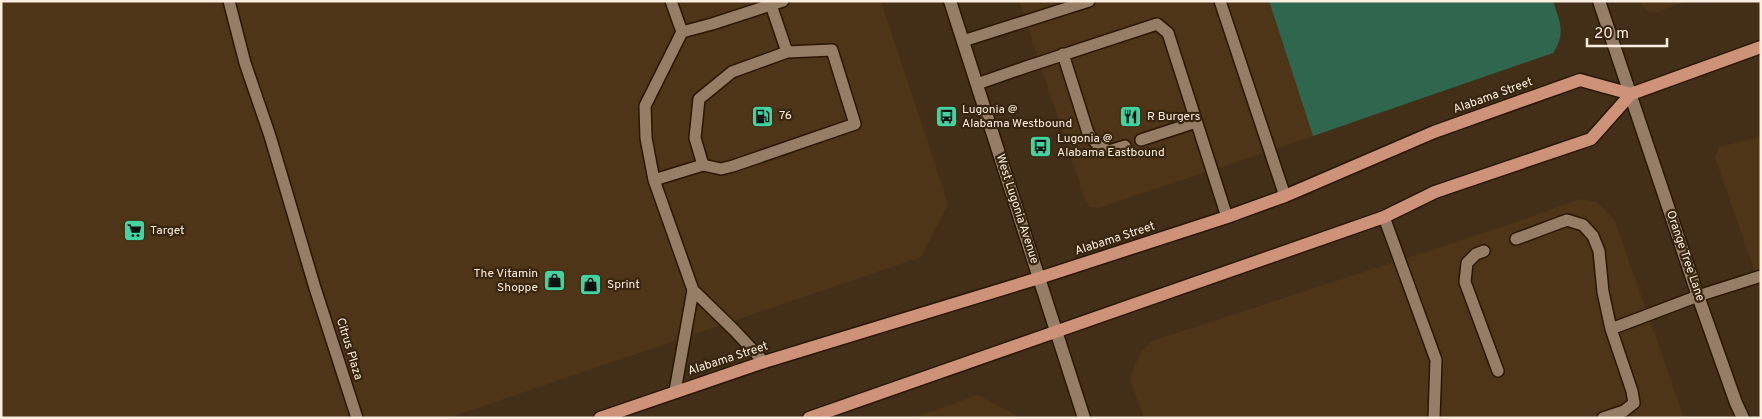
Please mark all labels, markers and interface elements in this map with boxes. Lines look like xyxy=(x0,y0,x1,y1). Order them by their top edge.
scale bar xyxy=(1587,15,1667,47)
text: 20 m xyxy=(1594,25,1629,44)
street label: Alabama Street xyxy=(1451,74,1535,118)
place label: Lugonia @ Alabama Westbound xyxy=(962,102,1072,132)
fuel station icon: 76 xyxy=(751,104,775,128)
bus stop icon: Lugonia @ Alabama Westbound xyxy=(934,105,958,129)
restaurant icon: R Burgers xyxy=(1119,105,1143,129)
place label: 76 xyxy=(779,108,792,124)
place label: R Burgers xyxy=(1147,109,1200,125)
place label: Lugonia @ Alabama Eastbound xyxy=(1057,131,1165,161)
bus stop icon: Lugonia @ Alabama Eastbound xyxy=(1029,134,1053,158)
street label: West Lugonia Avenue xyxy=(992,152,1042,266)
street label: Orange Tree Lane xyxy=(1662,208,1708,304)
supermarket icon: Target xyxy=(122,219,146,243)
street label: Alabama Street xyxy=(1073,219,1157,259)
place label: Target xyxy=(150,223,185,239)
place label: The Vitamin Shoppe xyxy=(474,266,538,296)
shop icon: The Vitamin Shoppe xyxy=(542,269,566,293)
shop icon: Sprint xyxy=(579,273,603,297)
place label: Sprint xyxy=(607,277,640,293)
street label: Citrus Plaza xyxy=(332,316,366,382)
street label: Alabama Street xyxy=(686,339,770,379)

